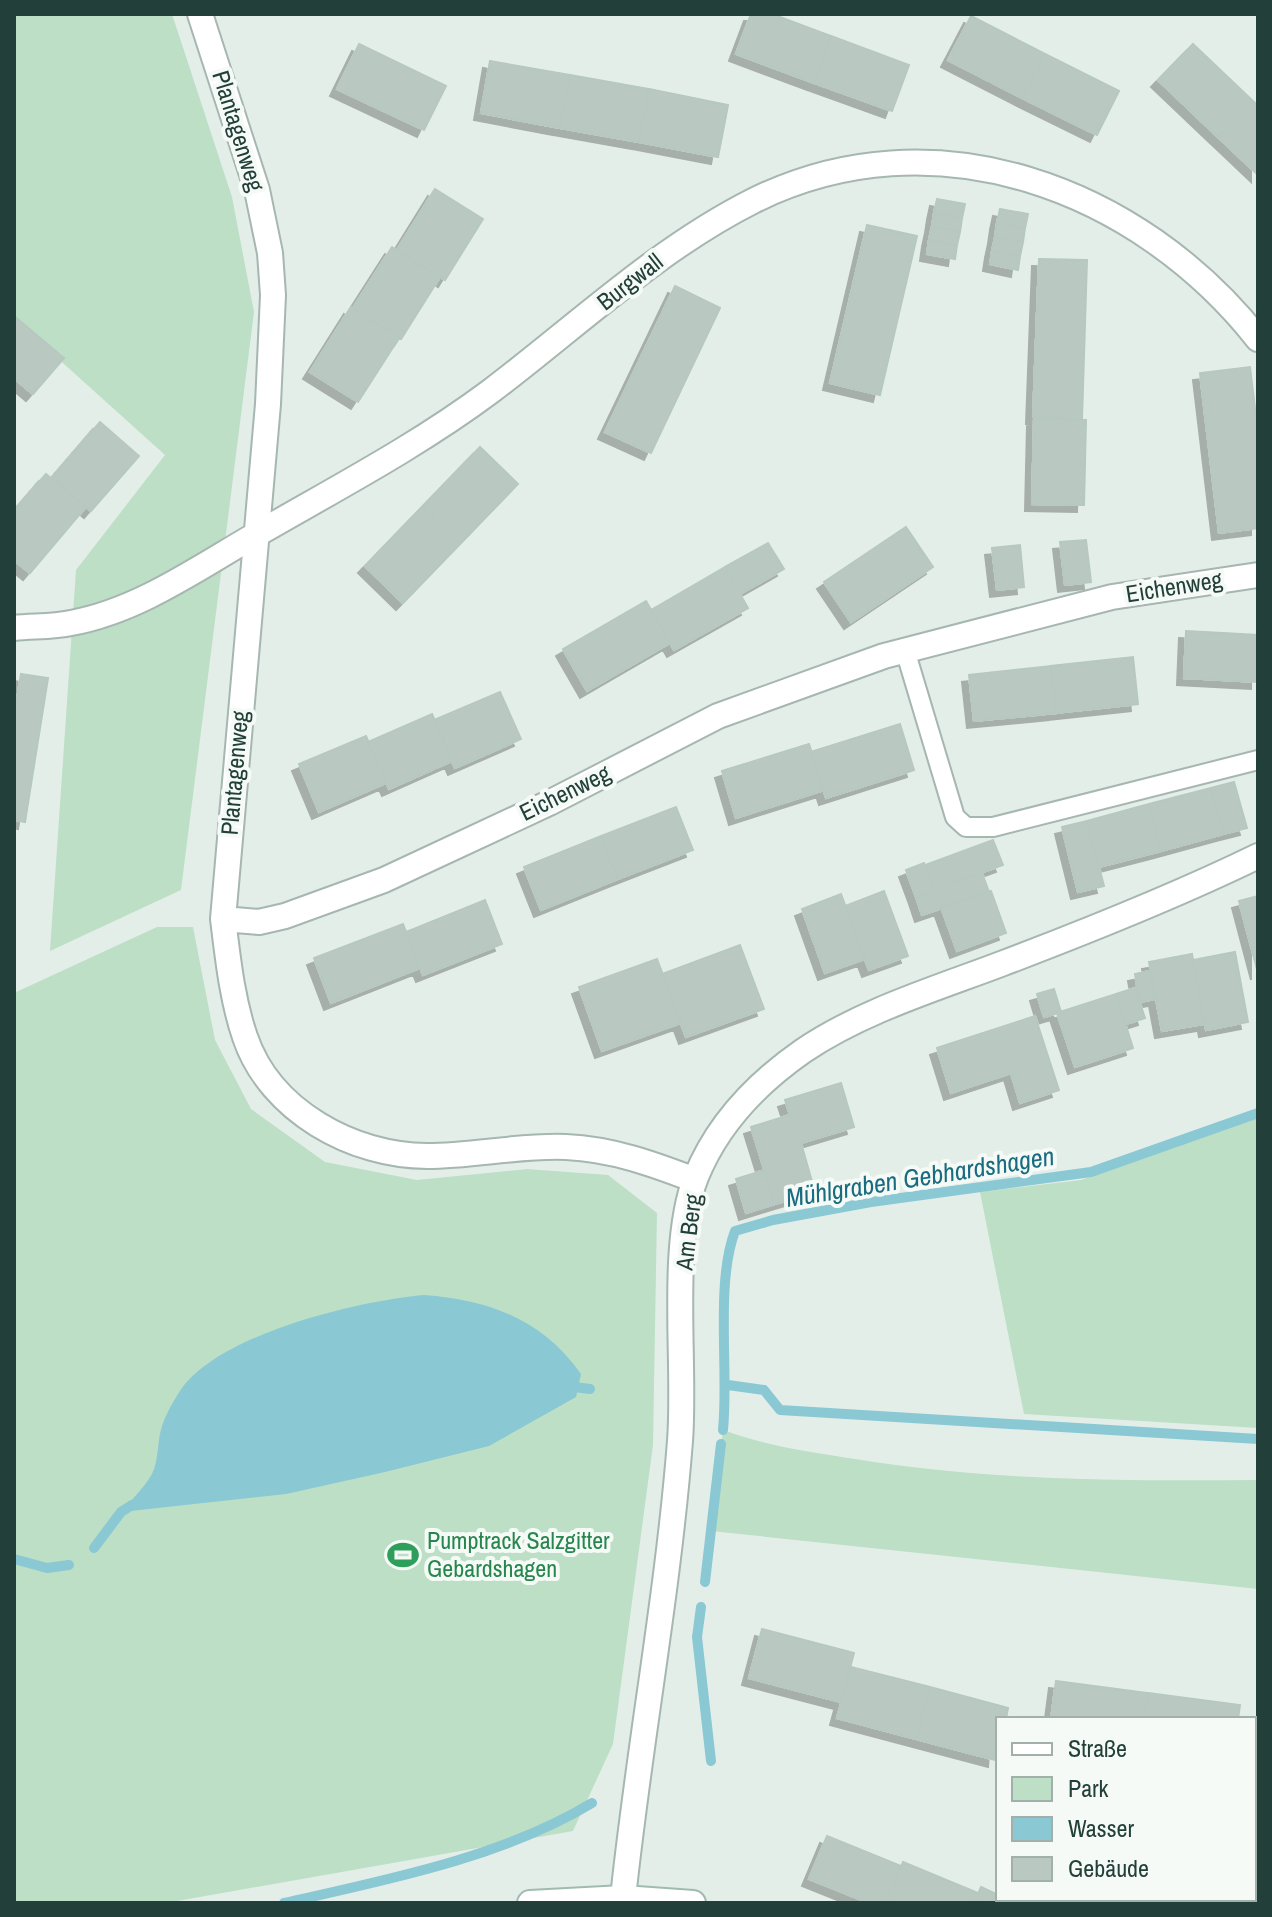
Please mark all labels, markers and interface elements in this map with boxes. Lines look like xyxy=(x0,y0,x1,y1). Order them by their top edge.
street label: Plantagenweg xyxy=(205,66,273,195)
street label: Burgwall xyxy=(590,245,669,317)
street label: Eichenweg xyxy=(1123,563,1224,609)
street label: Plantagenweg xyxy=(213,709,255,836)
street label: Eichenweg xyxy=(514,756,615,828)
water label: Mühlgraben Gebhardshagen xyxy=(783,1138,1057,1215)
street label: Am Berg xyxy=(667,1192,709,1273)
place label: Pumptrack Salzgitter Gebardshagen xyxy=(427,1524,610,1584)
sports icon: Pumptrack Salzgitter Gebardshagen xyxy=(386,1538,420,1572)
legend xyxy=(996,1717,1256,1901)
text: Straße xyxy=(1068,1732,1127,1764)
text: Park xyxy=(1068,1772,1109,1804)
text: Wasser xyxy=(1068,1812,1134,1844)
text: Gebäude xyxy=(1068,1852,1149,1884)

